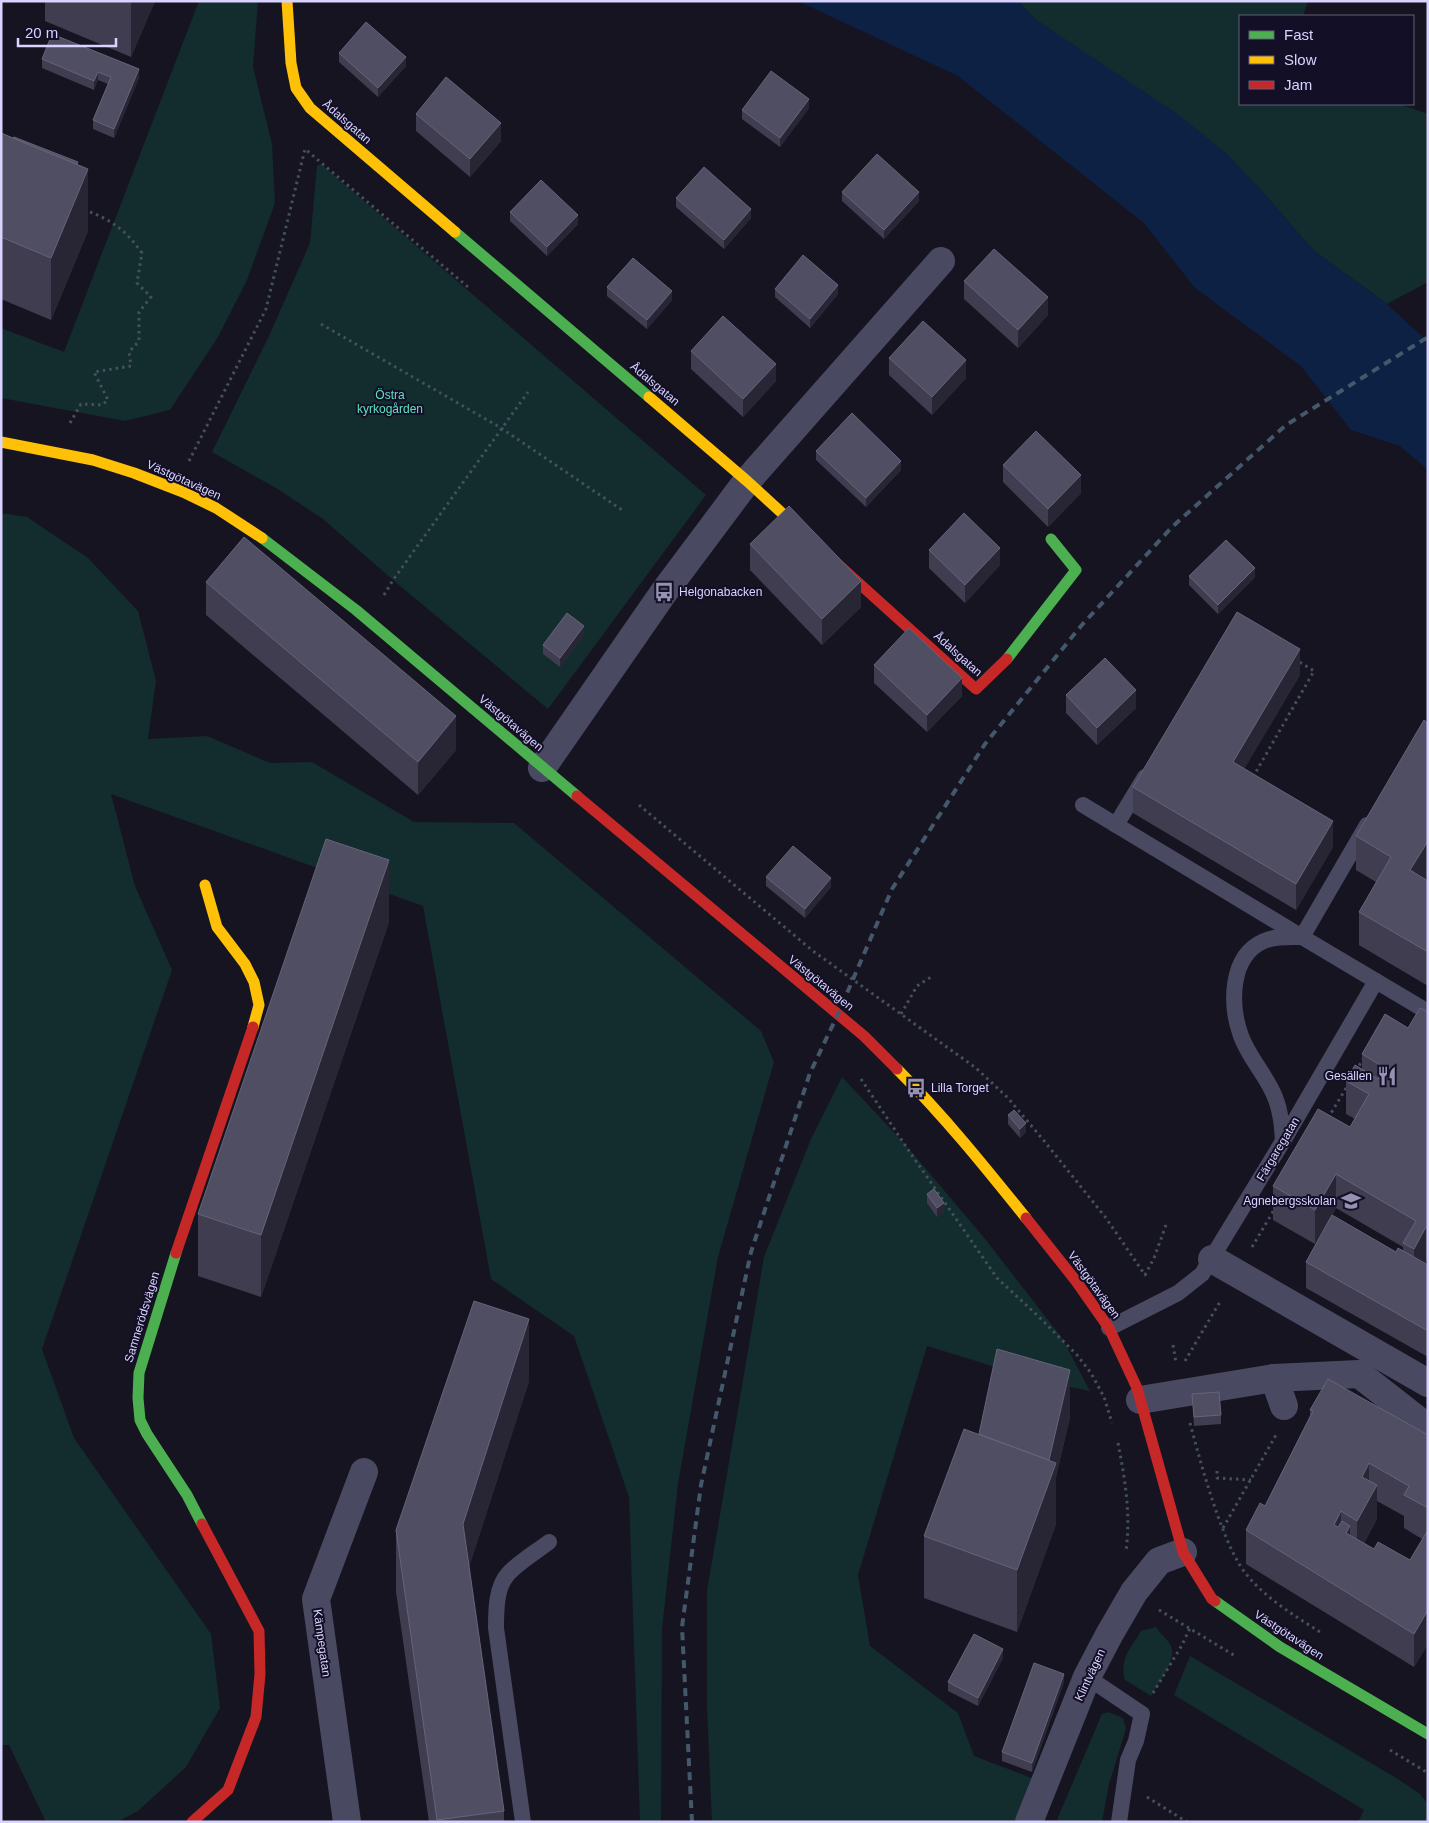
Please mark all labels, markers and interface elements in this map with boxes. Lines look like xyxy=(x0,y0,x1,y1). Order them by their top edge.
scale bar xyxy=(18,15,115,47)
legend xyxy=(1239,15,1414,105)
text: 20 m xyxy=(25,24,58,41)
text: Fast xyxy=(1284,26,1314,43)
text: Slow xyxy=(1284,51,1317,68)
text: Jam xyxy=(1284,76,1312,93)
street label: Ådalsgatan xyxy=(320,96,375,147)
street label: Ådalsgatan xyxy=(628,359,683,409)
park label: Östra kyrkogården xyxy=(357,388,423,416)
street label: Västgötavägen xyxy=(145,457,223,503)
bus stop icon: Helgonabacken xyxy=(653,581,675,603)
place label: Helgonabacken xyxy=(679,585,762,599)
street label: Ådalsgatan xyxy=(931,628,986,679)
street label: Västgötavägen xyxy=(476,692,546,754)
street label: Västgötavägen xyxy=(785,952,857,1014)
restaurant icon: Gesällen xyxy=(1376,1065,1398,1087)
place label: Gesällen xyxy=(1325,1069,1372,1083)
bus stop icon: Lilla Torget xyxy=(905,1077,927,1099)
place label: Lilla Torget xyxy=(931,1081,989,1095)
street label: Färgaregatan xyxy=(1253,1115,1303,1183)
school or university icon: Agnebergsskolan xyxy=(1340,1190,1362,1212)
place label: Agnebergsskolan xyxy=(1243,1194,1336,1208)
street label: Västgötavägen xyxy=(1065,1248,1123,1322)
street label: Samnerödsvägen xyxy=(122,1270,162,1364)
street label: Västgötavägen xyxy=(1252,1607,1326,1663)
street label: Kämpegatan xyxy=(310,1608,334,1678)
street label: Klintvägen xyxy=(1072,1647,1108,1703)

